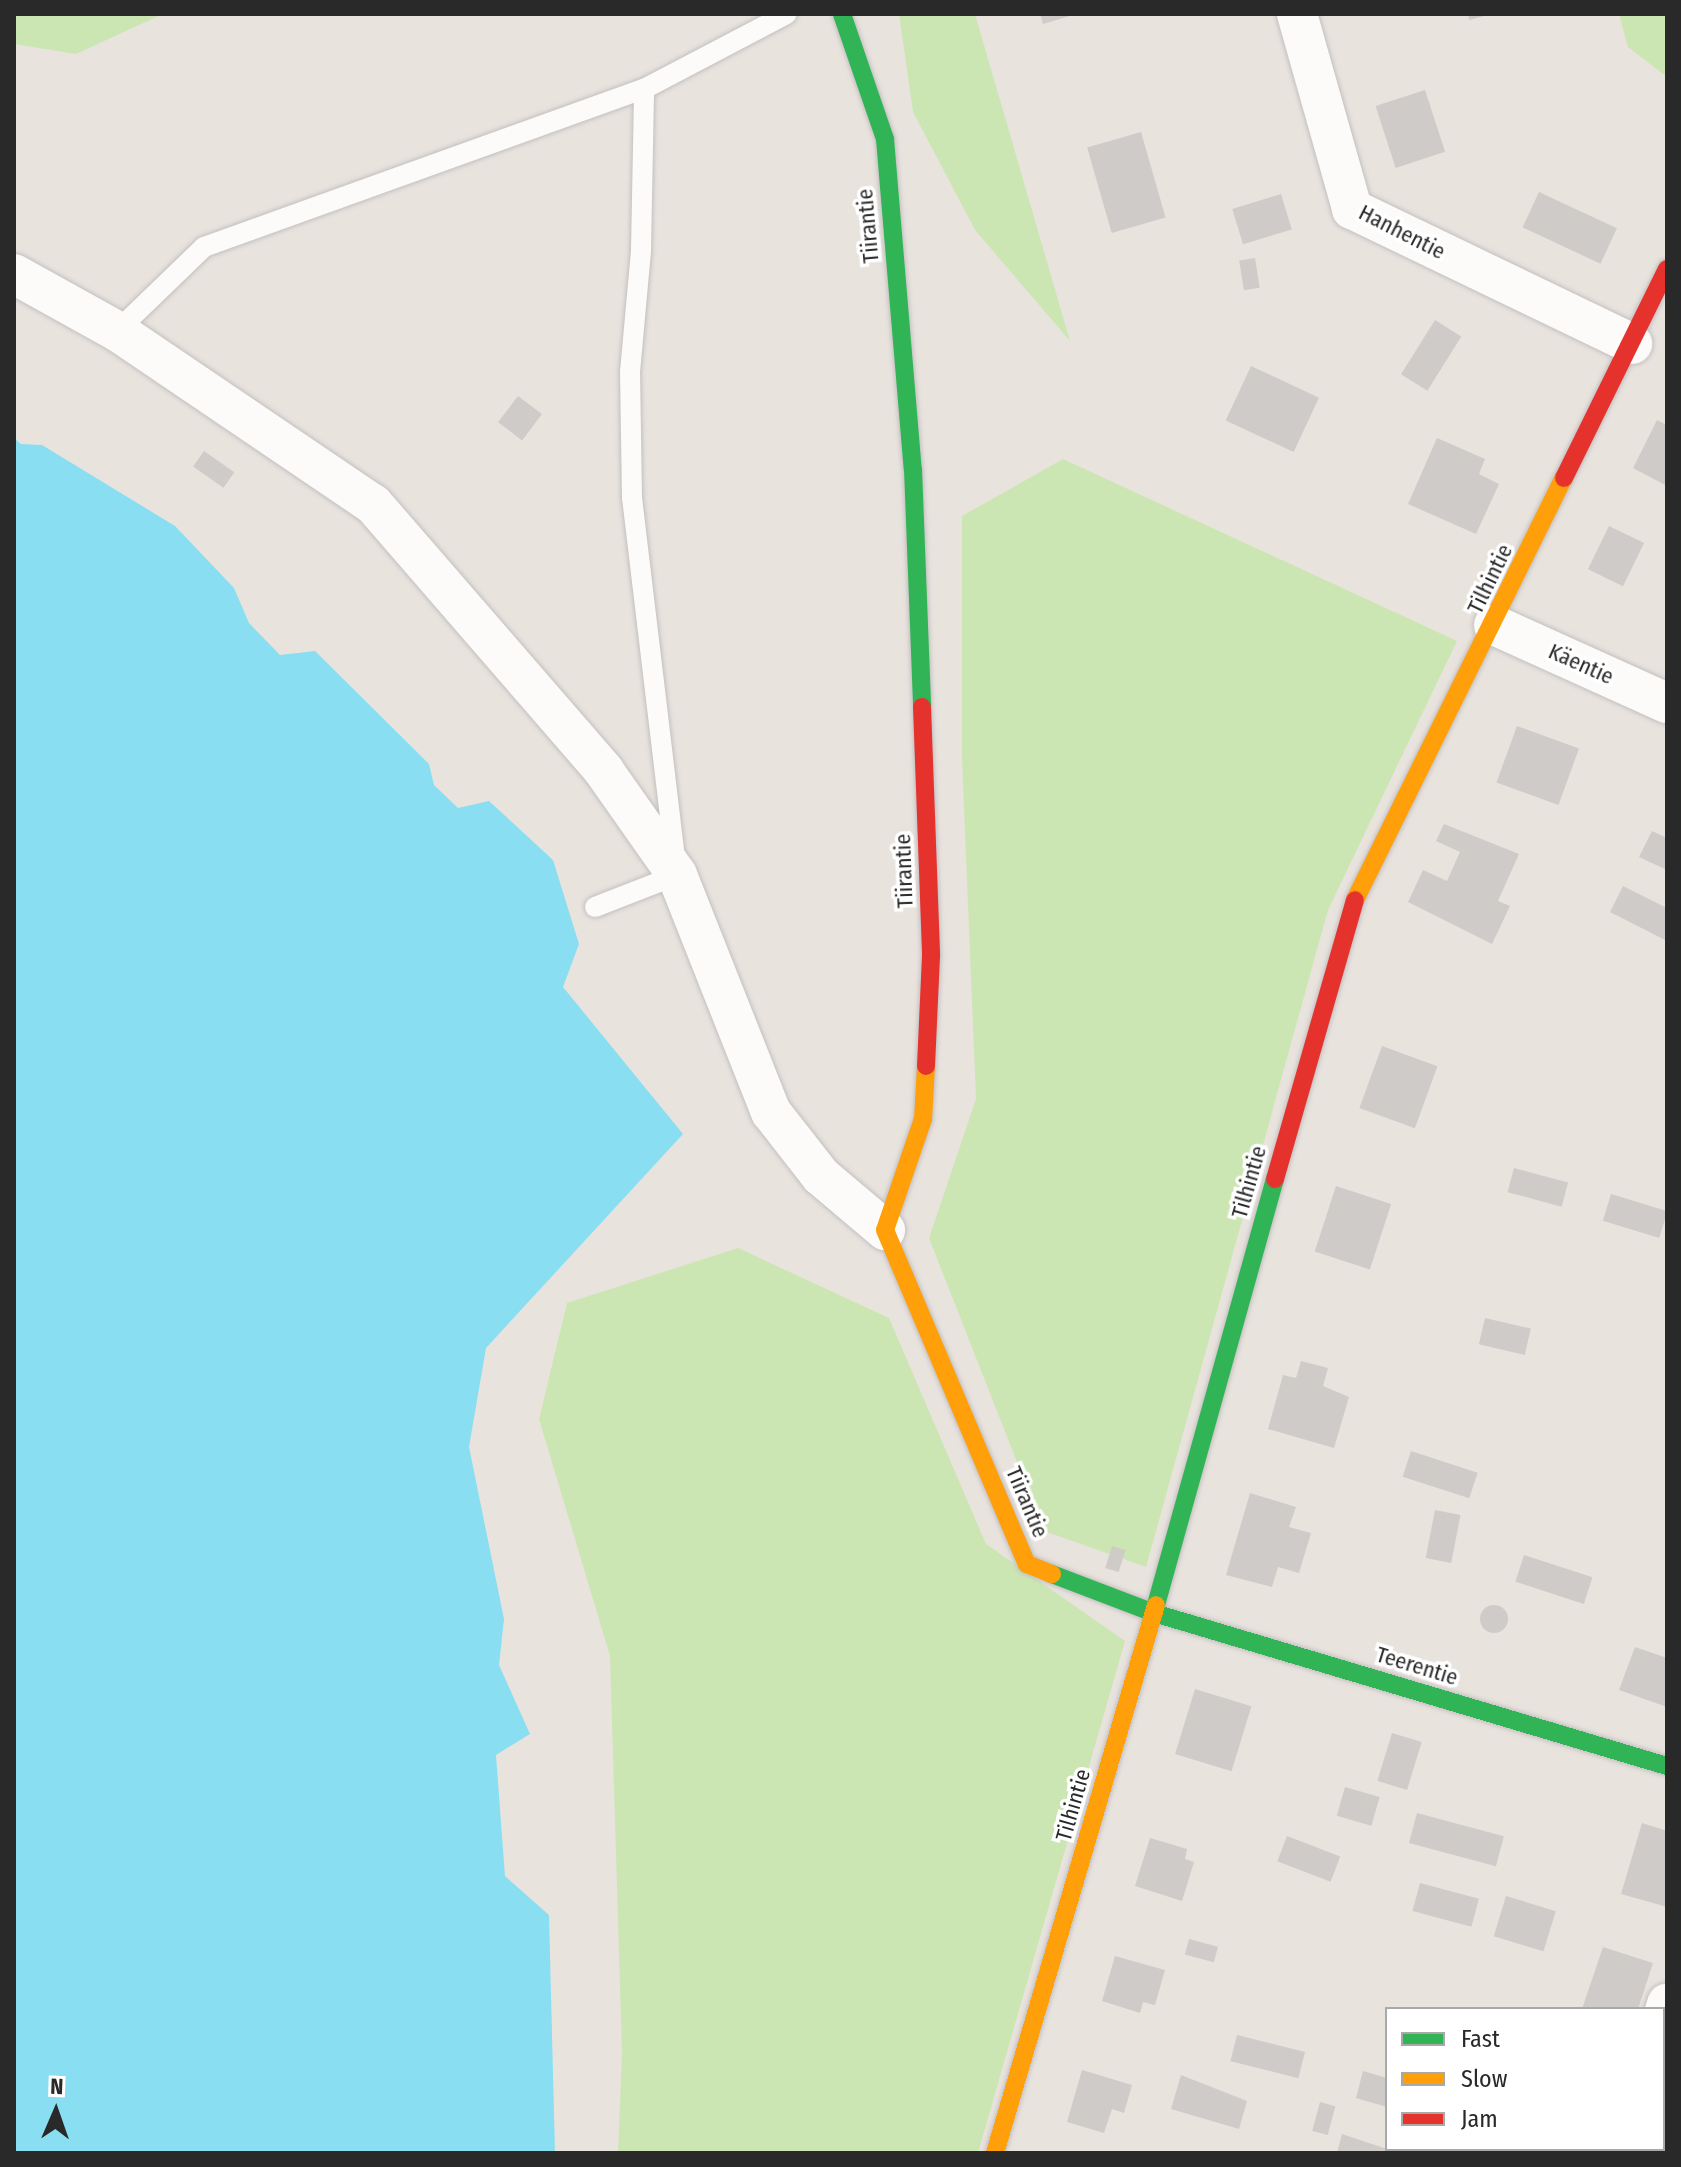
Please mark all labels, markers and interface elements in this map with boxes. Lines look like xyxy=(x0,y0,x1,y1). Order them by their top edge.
street label: Tiirantie xyxy=(852,188,884,264)
street label: Hanhentie xyxy=(1354,199,1450,265)
street label: Tilhintie xyxy=(1462,540,1518,618)
street label: Käentie xyxy=(1544,638,1618,690)
street label: Tiirantie xyxy=(890,833,918,909)
street label: Tilhintie xyxy=(1226,1143,1272,1221)
street label: Tiirantie xyxy=(1000,1463,1054,1541)
street label: Teerentie xyxy=(1373,1641,1461,1691)
street label: Tilhintie xyxy=(1050,1766,1096,1844)
legend xyxy=(1385,2007,1665,2151)
text: Fast xyxy=(1461,2025,1500,2053)
text: Slow xyxy=(1461,2065,1507,2093)
north arrow xyxy=(16,2071,96,2151)
text: N xyxy=(50,2073,64,2100)
text: Jam xyxy=(1461,2105,1498,2133)

